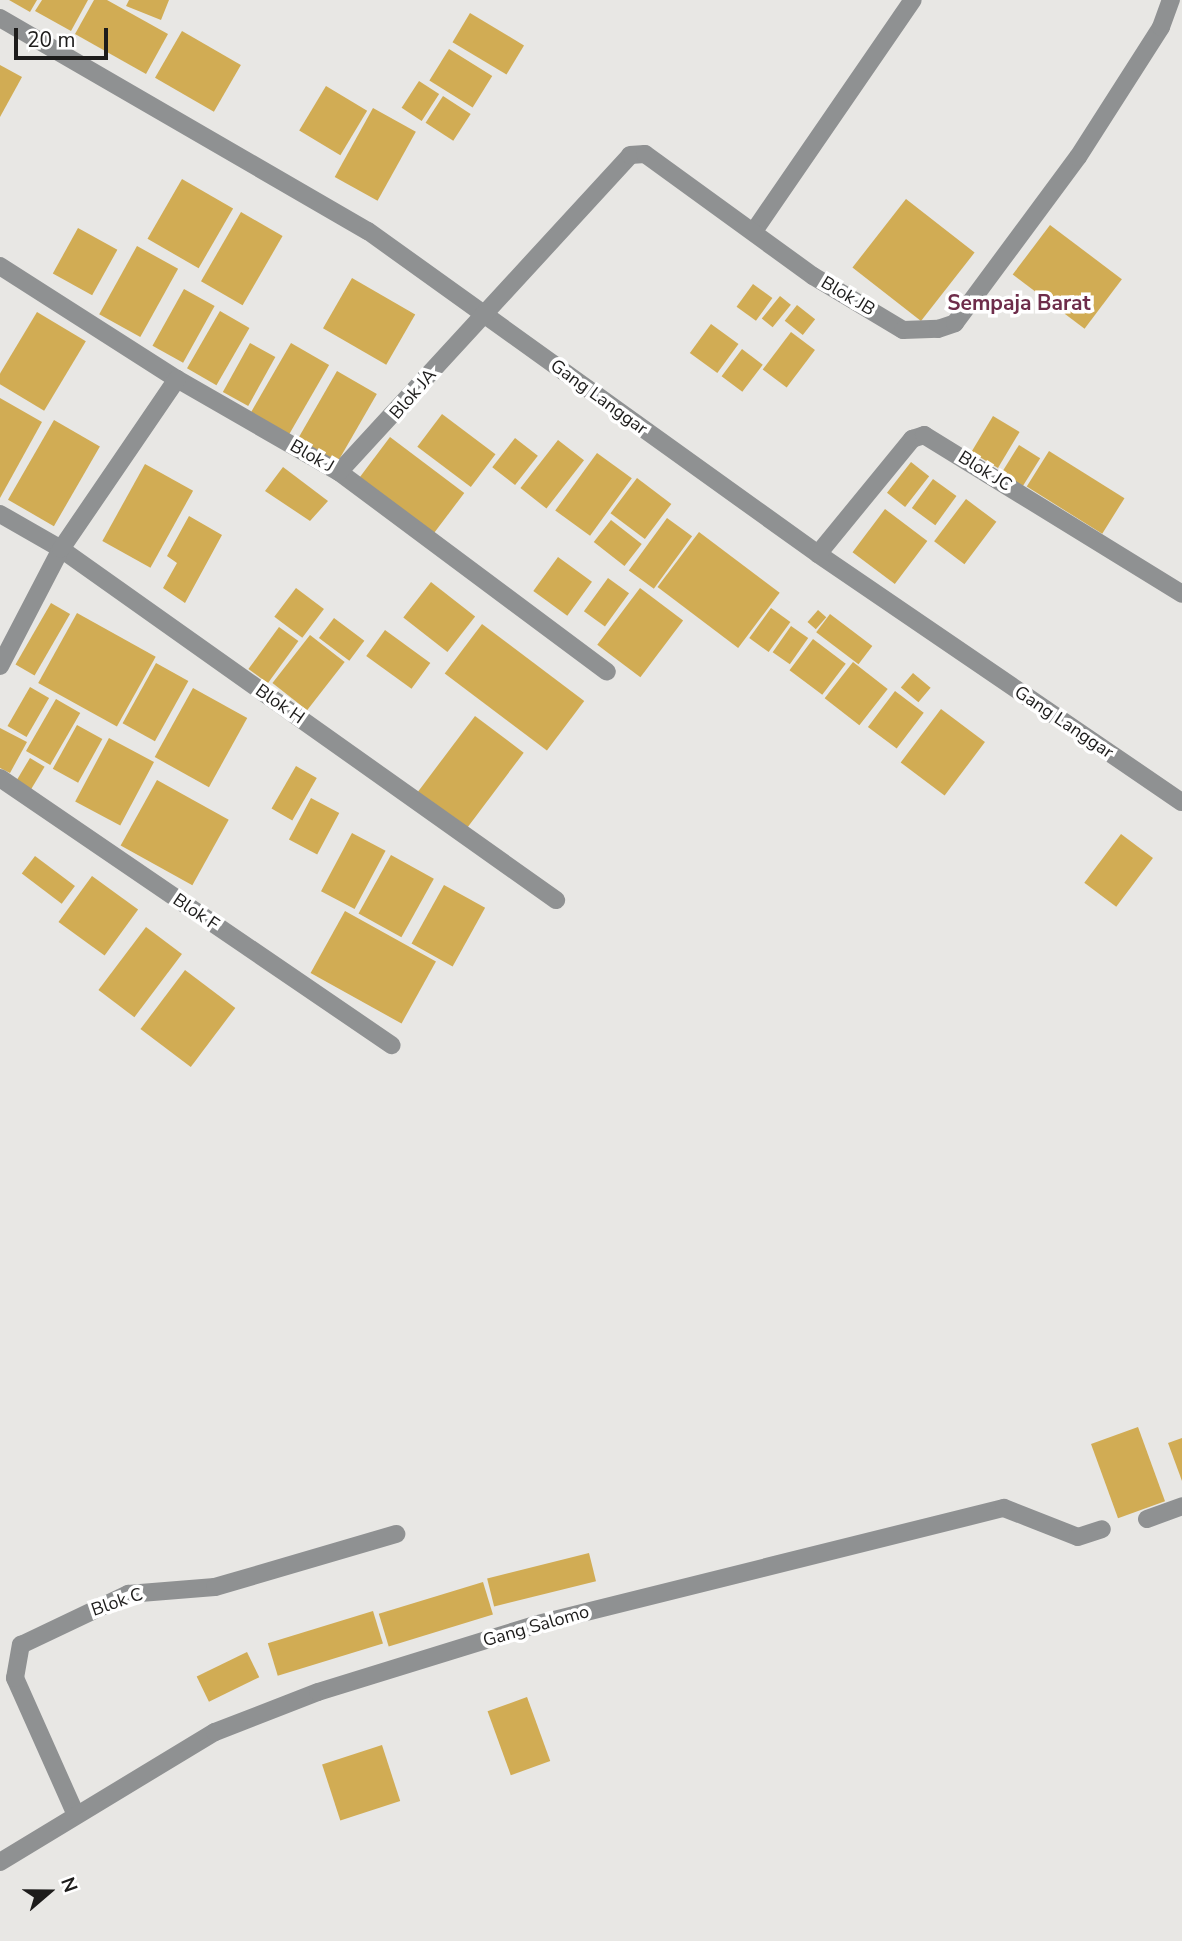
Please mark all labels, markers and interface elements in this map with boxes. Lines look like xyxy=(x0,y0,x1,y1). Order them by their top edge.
scale bar xyxy=(18,14,112,58)
text: 20 m xyxy=(27,26,76,54)
street label: Blok JB xyxy=(817,272,879,320)
district label: Sempaja Barat xyxy=(947,290,1091,316)
street label: Gang Langgar xyxy=(546,355,652,439)
street label: Blok JA xyxy=(385,364,441,424)
street label: Blok J xyxy=(286,435,338,477)
street label: Blok JC xyxy=(954,446,1016,496)
street label: Blok H xyxy=(251,679,309,729)
street label: Gang Langgar xyxy=(1010,681,1118,763)
street label: Blok F xyxy=(169,889,223,935)
street label: Blok C xyxy=(88,1583,146,1621)
street label: Gang Salomo xyxy=(481,1601,591,1651)
north arrow xyxy=(14,1857,84,1927)
text: N xyxy=(54,1874,83,1896)

